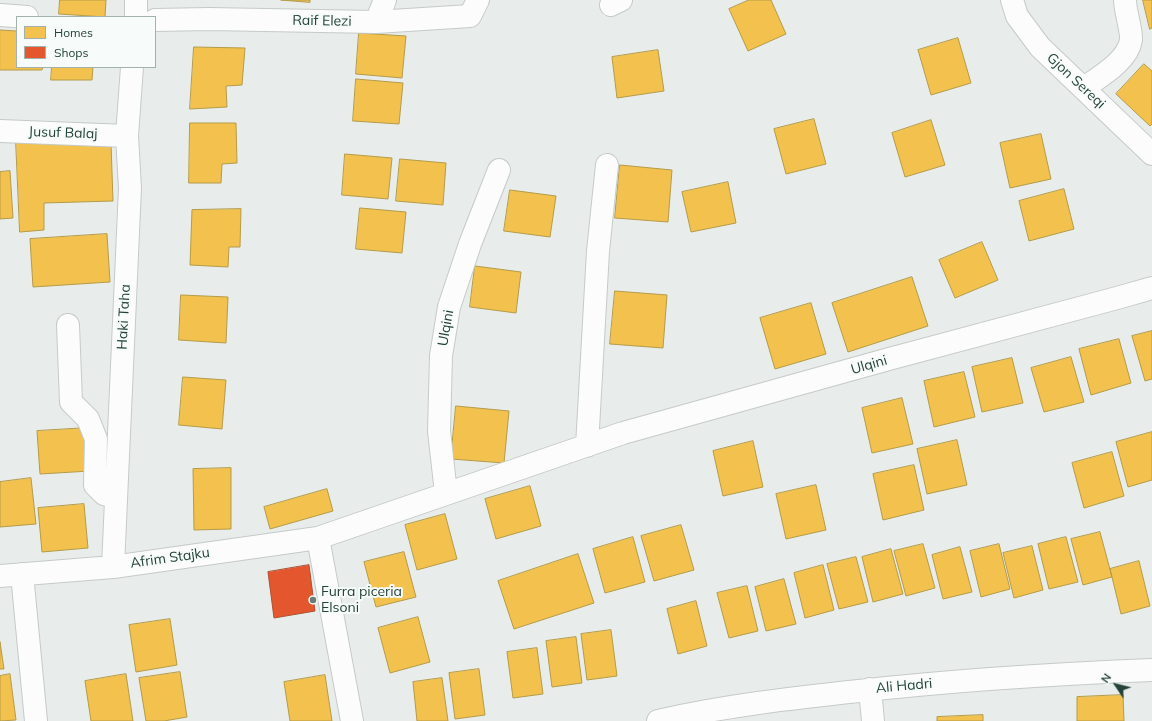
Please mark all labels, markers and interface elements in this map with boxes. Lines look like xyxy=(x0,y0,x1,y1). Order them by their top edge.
street label: Raif Elezi xyxy=(292,12,352,30)
legend xyxy=(16,16,156,68)
text: Homes xyxy=(54,25,93,40)
text: Shops xyxy=(54,45,89,60)
street label: Gjon Sereqi xyxy=(1043,50,1109,112)
street label: Jusuf Balaj xyxy=(28,123,98,143)
street label: Haki Taha xyxy=(114,284,134,350)
street label: Ulqini xyxy=(435,308,457,348)
street label: Ulqini xyxy=(849,352,889,378)
street label: Afrim Stajku xyxy=(129,544,211,572)
place label: Furra piceria Elsoni xyxy=(321,584,402,616)
marker: Furra piceria Elsoni xyxy=(308,595,318,605)
north arrow xyxy=(1096,665,1136,705)
text: N xyxy=(1098,671,1114,686)
street label: Ali Hadri xyxy=(875,675,933,697)

